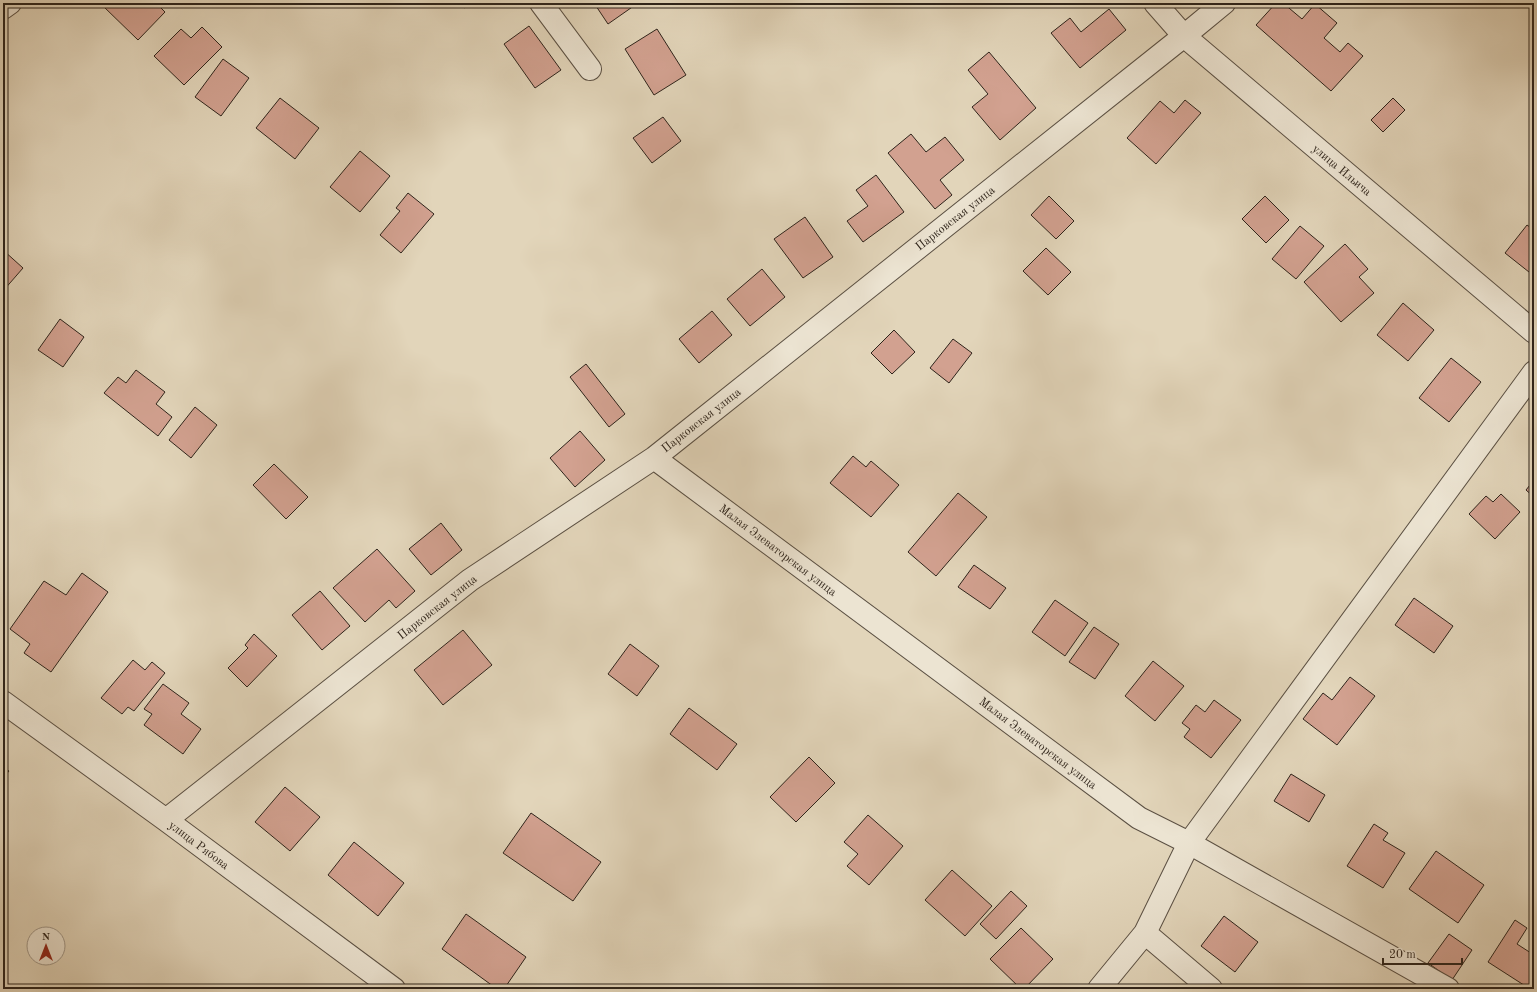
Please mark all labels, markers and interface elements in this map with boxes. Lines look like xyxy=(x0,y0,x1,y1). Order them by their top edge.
street label: улица Ильича xyxy=(1310,143,1373,199)
street label: Парковская улица xyxy=(914,184,998,253)
street label: Парковская улица xyxy=(660,386,744,455)
street label: Малая Элеваторская улица xyxy=(716,503,838,599)
street label: Парковская улица xyxy=(396,573,480,642)
street label: Малая Элеваторская улица xyxy=(976,696,1098,792)
street label: улица Рябова xyxy=(166,819,231,872)
north arrow xyxy=(26,926,66,966)
text: N xyxy=(42,932,51,943)
scale bar xyxy=(1383,940,1462,966)
text: 20 m xyxy=(1389,949,1416,961)

